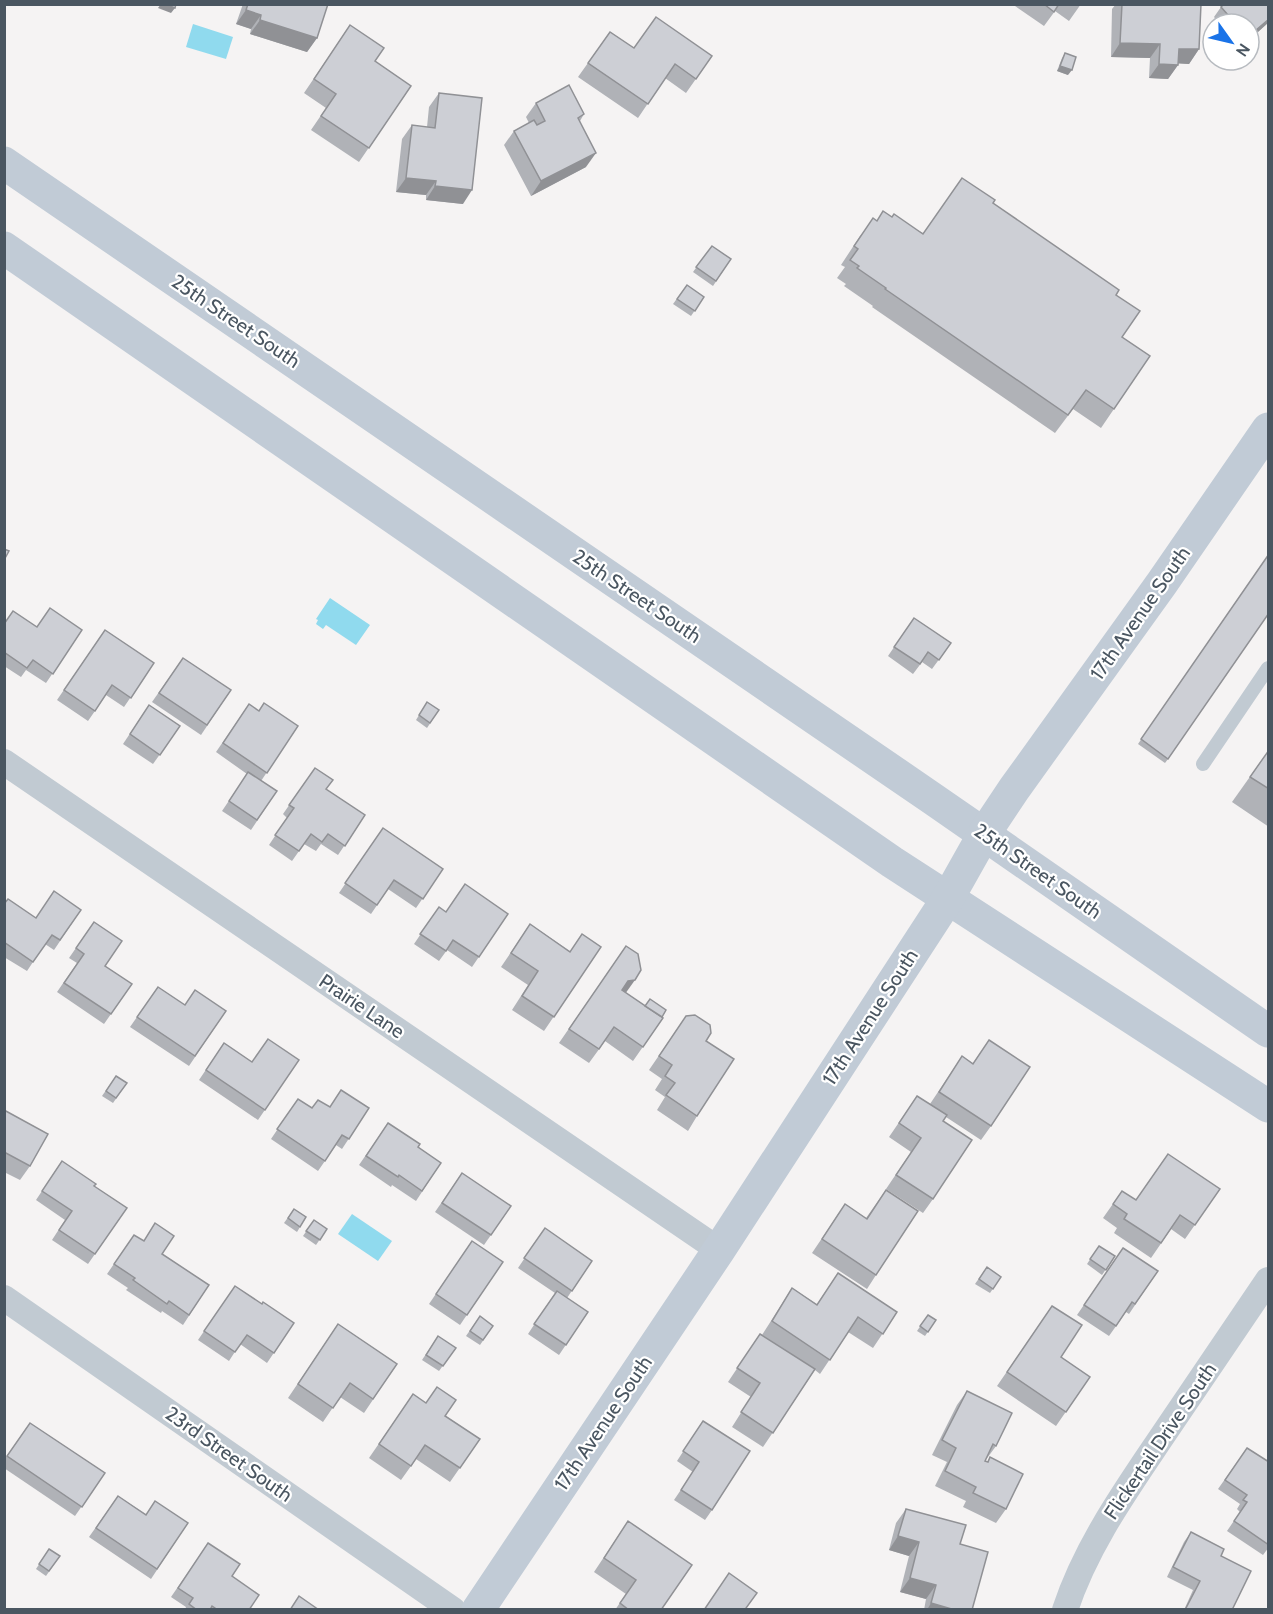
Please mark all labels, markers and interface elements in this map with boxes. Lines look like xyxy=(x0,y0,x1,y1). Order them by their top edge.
north arrow xyxy=(1201,12,1261,72)
text: N xyxy=(1232,40,1254,60)
street label: 25th Street South xyxy=(167,269,305,373)
street label: 17th Avenue South xyxy=(1085,542,1195,684)
street label: 25th Street South xyxy=(568,544,706,648)
street label: 25th Street South xyxy=(970,818,1106,924)
street label: 17th Avenue South xyxy=(817,944,923,1090)
street label: Prairie Lane xyxy=(315,969,409,1043)
street label: 17th Avenue South xyxy=(549,1351,657,1495)
street label: Flickertail Drive South xyxy=(1099,1358,1221,1524)
street label: 23rd Street South xyxy=(161,1401,297,1507)

